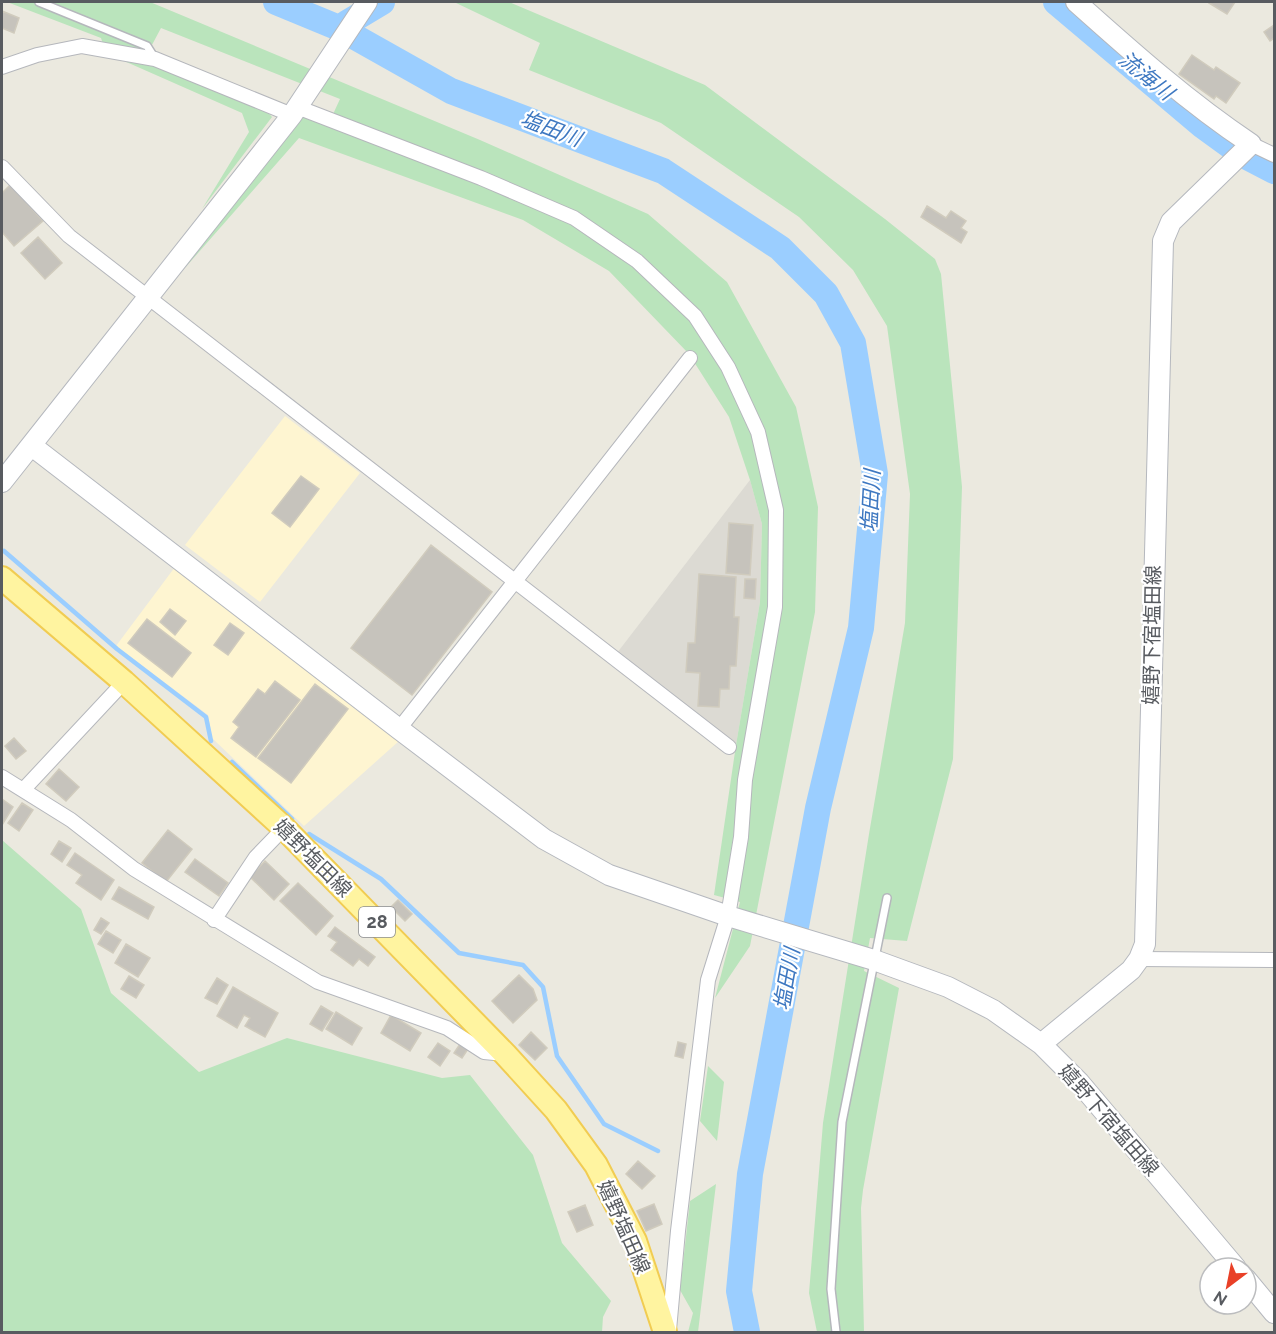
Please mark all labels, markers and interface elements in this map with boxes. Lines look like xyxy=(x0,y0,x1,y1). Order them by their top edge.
water label: 流海川 xyxy=(1114,46,1180,106)
water label: 塩田川 xyxy=(517,106,587,152)
water label: 塩田川 xyxy=(856,467,885,533)
street label: 嬉野下宿塩田線 xyxy=(1139,565,1165,705)
street label: 嬉野塩田線 xyxy=(269,814,357,902)
road number: 28 xyxy=(359,907,395,937)
water label: 塩田川 xyxy=(769,944,805,1012)
street label: 嬉野下宿塩田線 xyxy=(1054,1059,1164,1181)
street label: 嬉野塩田線 xyxy=(593,1176,655,1278)
north arrow xyxy=(1198,1256,1258,1316)
text: N xyxy=(1210,1287,1231,1310)

